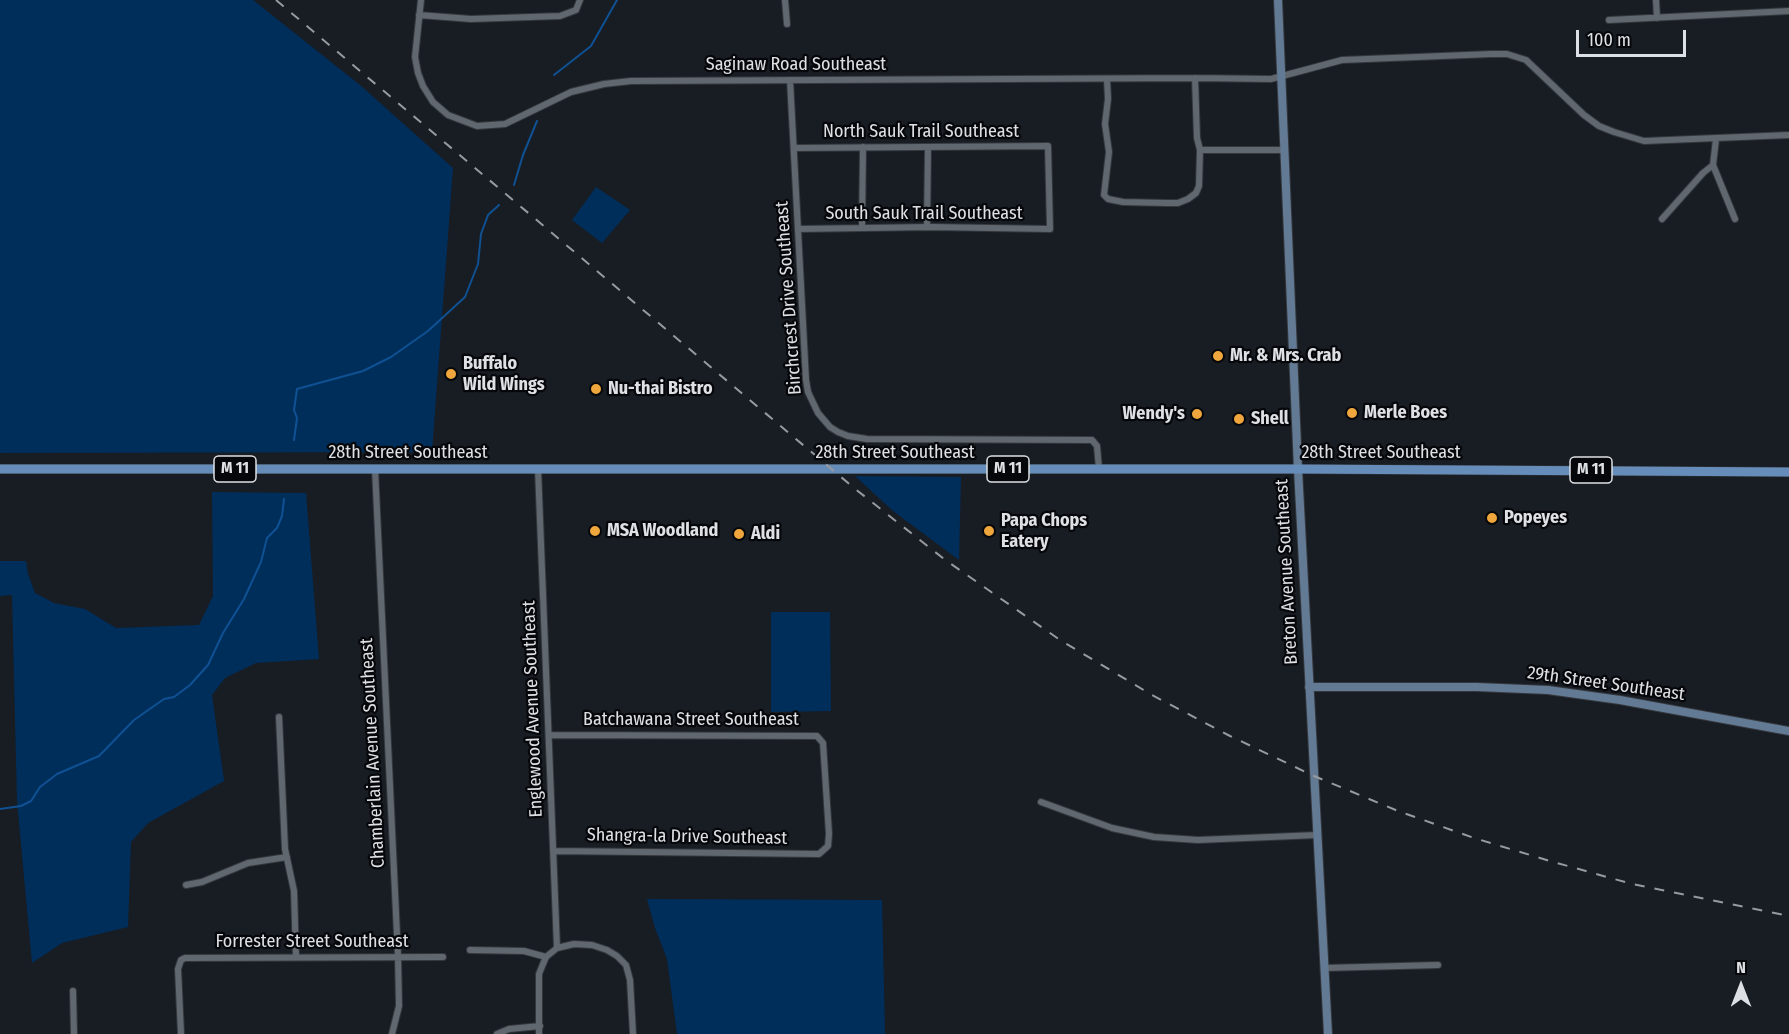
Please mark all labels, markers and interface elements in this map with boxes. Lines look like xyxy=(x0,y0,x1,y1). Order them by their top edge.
scale bar xyxy=(1579,18,1688,56)
text: 100 m xyxy=(1587,29,1631,51)
street label: Saginaw Road Southeast xyxy=(706,54,886,76)
street label: North Sauk Trail Southeast xyxy=(823,121,1019,143)
street label: Birchcrest Drive Southeast xyxy=(771,200,807,396)
street label: South Sauk Trail Southeast xyxy=(825,203,1023,225)
place label: Mr. & Mrs. Crab xyxy=(1230,345,1341,367)
marker: Mr. & Mrs. Crab xyxy=(1211,349,1225,363)
place label: Buffalo Wild Wings xyxy=(463,353,545,395)
marker: Buffalo Wild Wings xyxy=(444,367,458,381)
place label: Nu-thai Bistro xyxy=(608,378,713,400)
marker: Nu-thai Bistro xyxy=(589,382,603,396)
place label: Merle Boes xyxy=(1364,402,1447,424)
place label: Wendy's xyxy=(1123,403,1185,425)
marker: Merle Boes xyxy=(1345,406,1359,420)
marker: Wendy's xyxy=(1190,407,1204,421)
place label: Shell xyxy=(1251,408,1289,430)
marker: Shell xyxy=(1232,412,1246,426)
street label: 28th Street Southeast xyxy=(328,442,488,464)
street label: 28th Street Southeast xyxy=(815,442,975,464)
street label: 28th Street Southeast xyxy=(1301,442,1461,464)
road number: M 11 xyxy=(214,456,256,482)
road number: M 11 xyxy=(987,456,1029,482)
road number: M 11 xyxy=(1570,457,1612,483)
street label: Breton Avenue Southeast xyxy=(1271,479,1303,665)
place label: Popeyes xyxy=(1504,507,1567,529)
place label: Papa Chops Eatery xyxy=(1001,510,1087,552)
marker: Popeyes xyxy=(1485,511,1499,525)
place label: MSA Woodland xyxy=(607,520,718,542)
place label: Aldi xyxy=(751,523,780,545)
marker: MSA Woodland xyxy=(588,524,602,538)
marker: Papa Chops Eatery xyxy=(982,524,996,538)
marker: Aldi xyxy=(732,527,746,541)
street label: Englewood Avenue Southeast xyxy=(518,600,548,818)
street label: Chamberlain Avenue Southeast xyxy=(356,638,390,868)
street label: 29th Street Southeast xyxy=(1526,662,1686,706)
street label: Batchawana Street Southeast xyxy=(583,709,799,731)
street label: Shangra-la Drive Southeast xyxy=(587,824,787,850)
street label: Forrester Street Southeast xyxy=(215,931,409,953)
north arrow xyxy=(1711,956,1771,1016)
text: N xyxy=(1736,958,1746,977)

